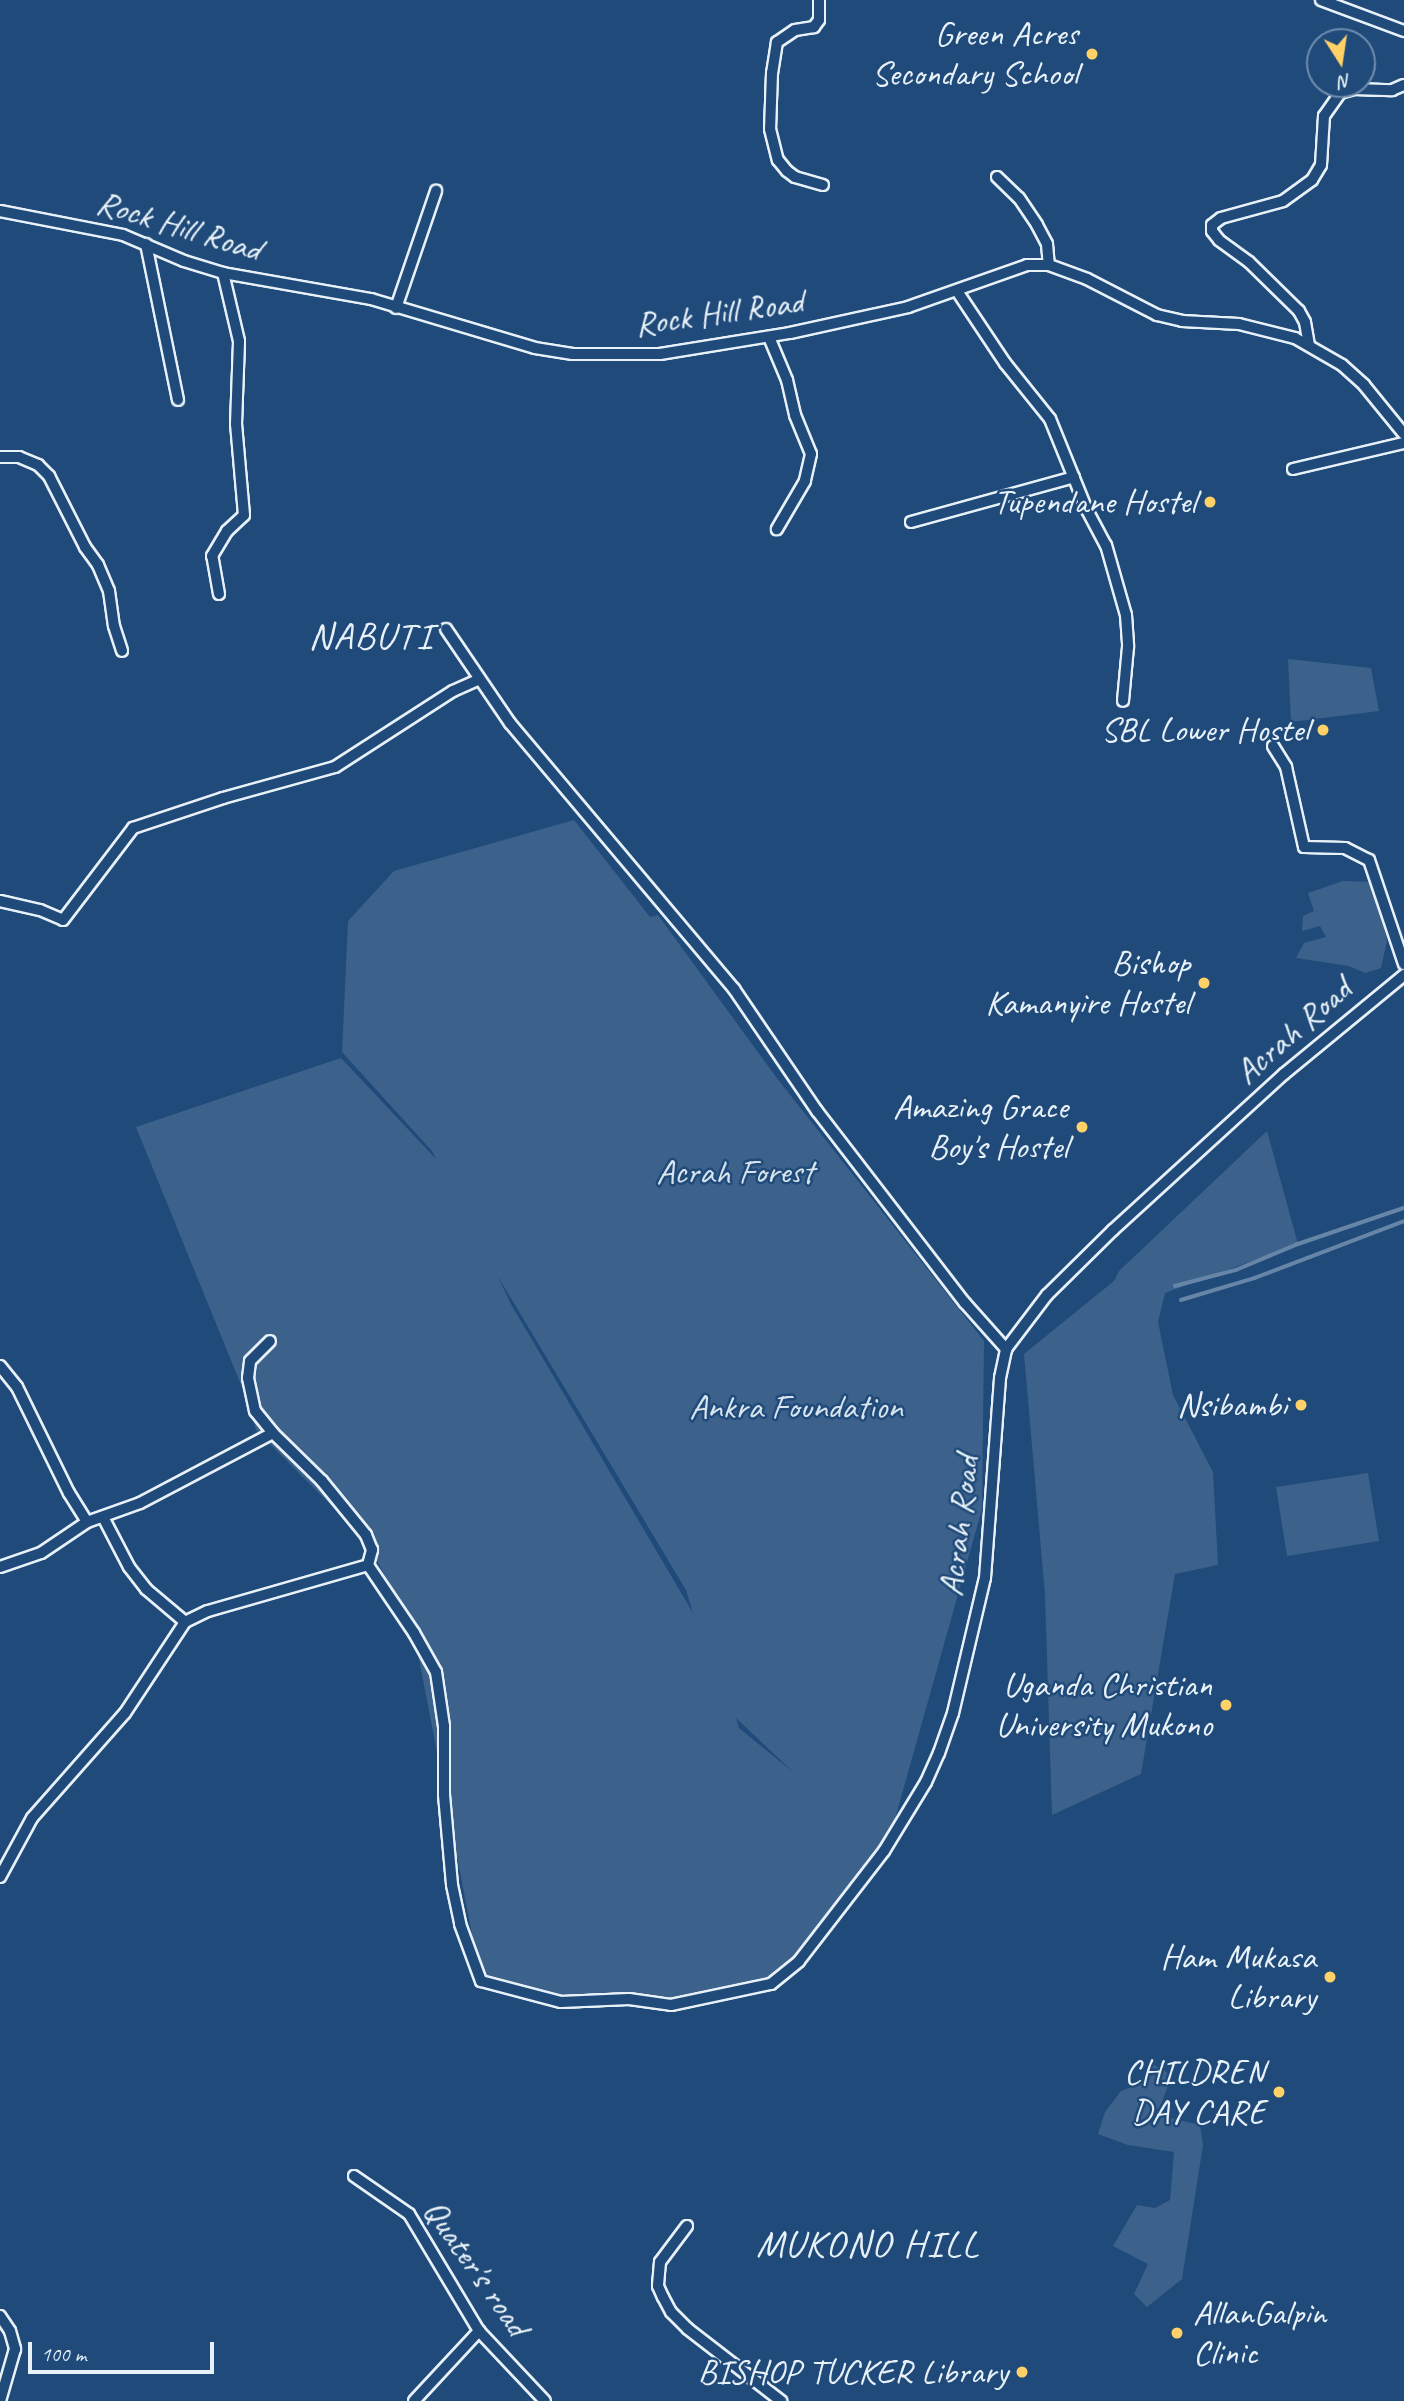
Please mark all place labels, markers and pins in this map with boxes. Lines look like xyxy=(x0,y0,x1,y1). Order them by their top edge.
place label: Green Acres Secondary School xyxy=(873,13,1078,95)
marker: Green Acres Secondary School xyxy=(1084,46,1100,62)
place label: Tupendane Hostel xyxy=(993,481,1196,523)
marker: Tupendane Hostel xyxy=(1202,494,1218,510)
place label: SBL Lower Hostel xyxy=(1101,709,1309,751)
marker: SBL Lower Hostel xyxy=(1315,722,1331,738)
place label: Bishop Kamanyire Hostel xyxy=(985,942,1190,1024)
marker: Bishop Kamanyire Hostel xyxy=(1196,975,1212,991)
place label: Amazing Grace Boy's Hostel xyxy=(893,1086,1068,1168)
marker: Amazing Grace Boy's Hostel xyxy=(1074,1119,1090,1135)
place label: Nsibambi xyxy=(1177,1384,1287,1426)
marker: Nsibambi xyxy=(1293,1397,1309,1413)
place label: Uganda Christian University Mukono xyxy=(995,1664,1212,1746)
marker: Uganda Christian University Mukono xyxy=(1218,1697,1234,1713)
place label: Ham Mukasa Library xyxy=(1162,1936,1316,2018)
marker: Ham Mukasa Library xyxy=(1322,1969,1338,1985)
place label: CHILDREN DAY CARE xyxy=(1124,2051,1265,2133)
marker: CHILDREN DAY CARE xyxy=(1271,2084,1287,2100)
place label: AllanGalpin Clinic xyxy=(1193,2292,1326,2374)
marker: AllanGalpin Clinic xyxy=(1167,2323,1187,2343)
place label: BISHOP TUCKER Library xyxy=(696,2351,1008,2393)
marker: BISHOP TUCKER Library xyxy=(1014,2364,1030,2380)

